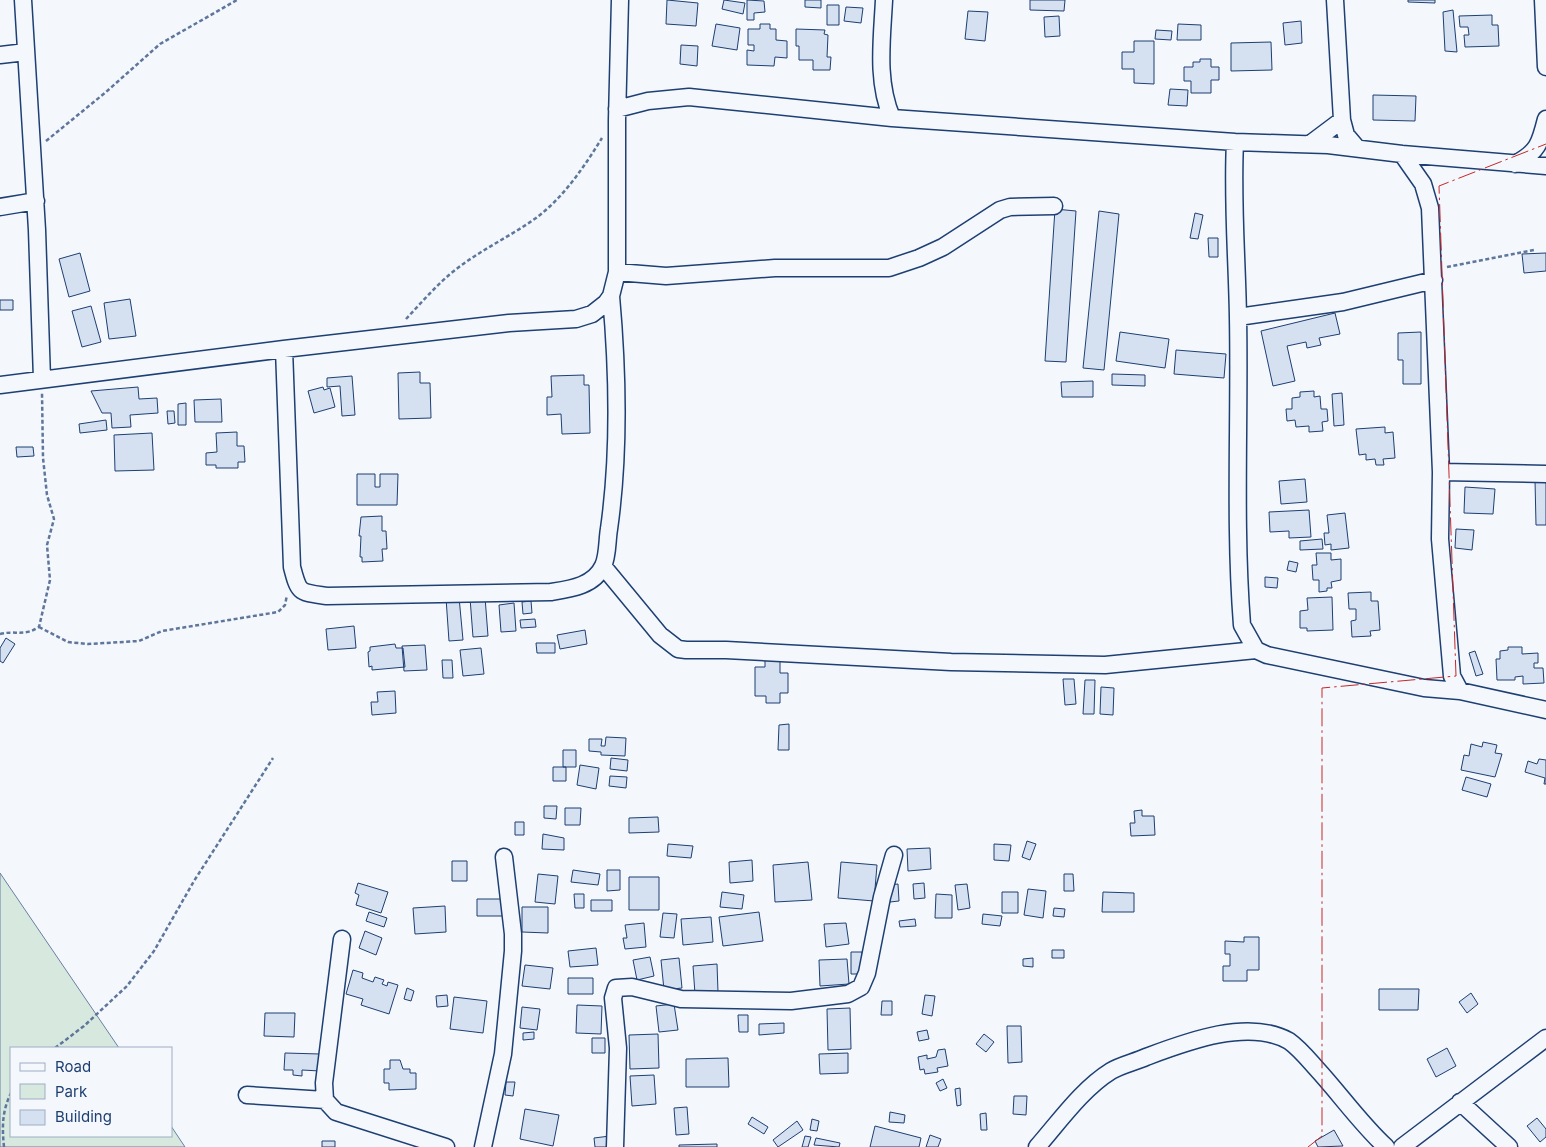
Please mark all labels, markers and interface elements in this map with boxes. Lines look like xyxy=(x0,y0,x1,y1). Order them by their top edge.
legend xyxy=(10,1047,172,1137)
text: Road xyxy=(55,1057,91,1076)
text: Park xyxy=(55,1082,88,1101)
text: Building xyxy=(55,1107,112,1126)

